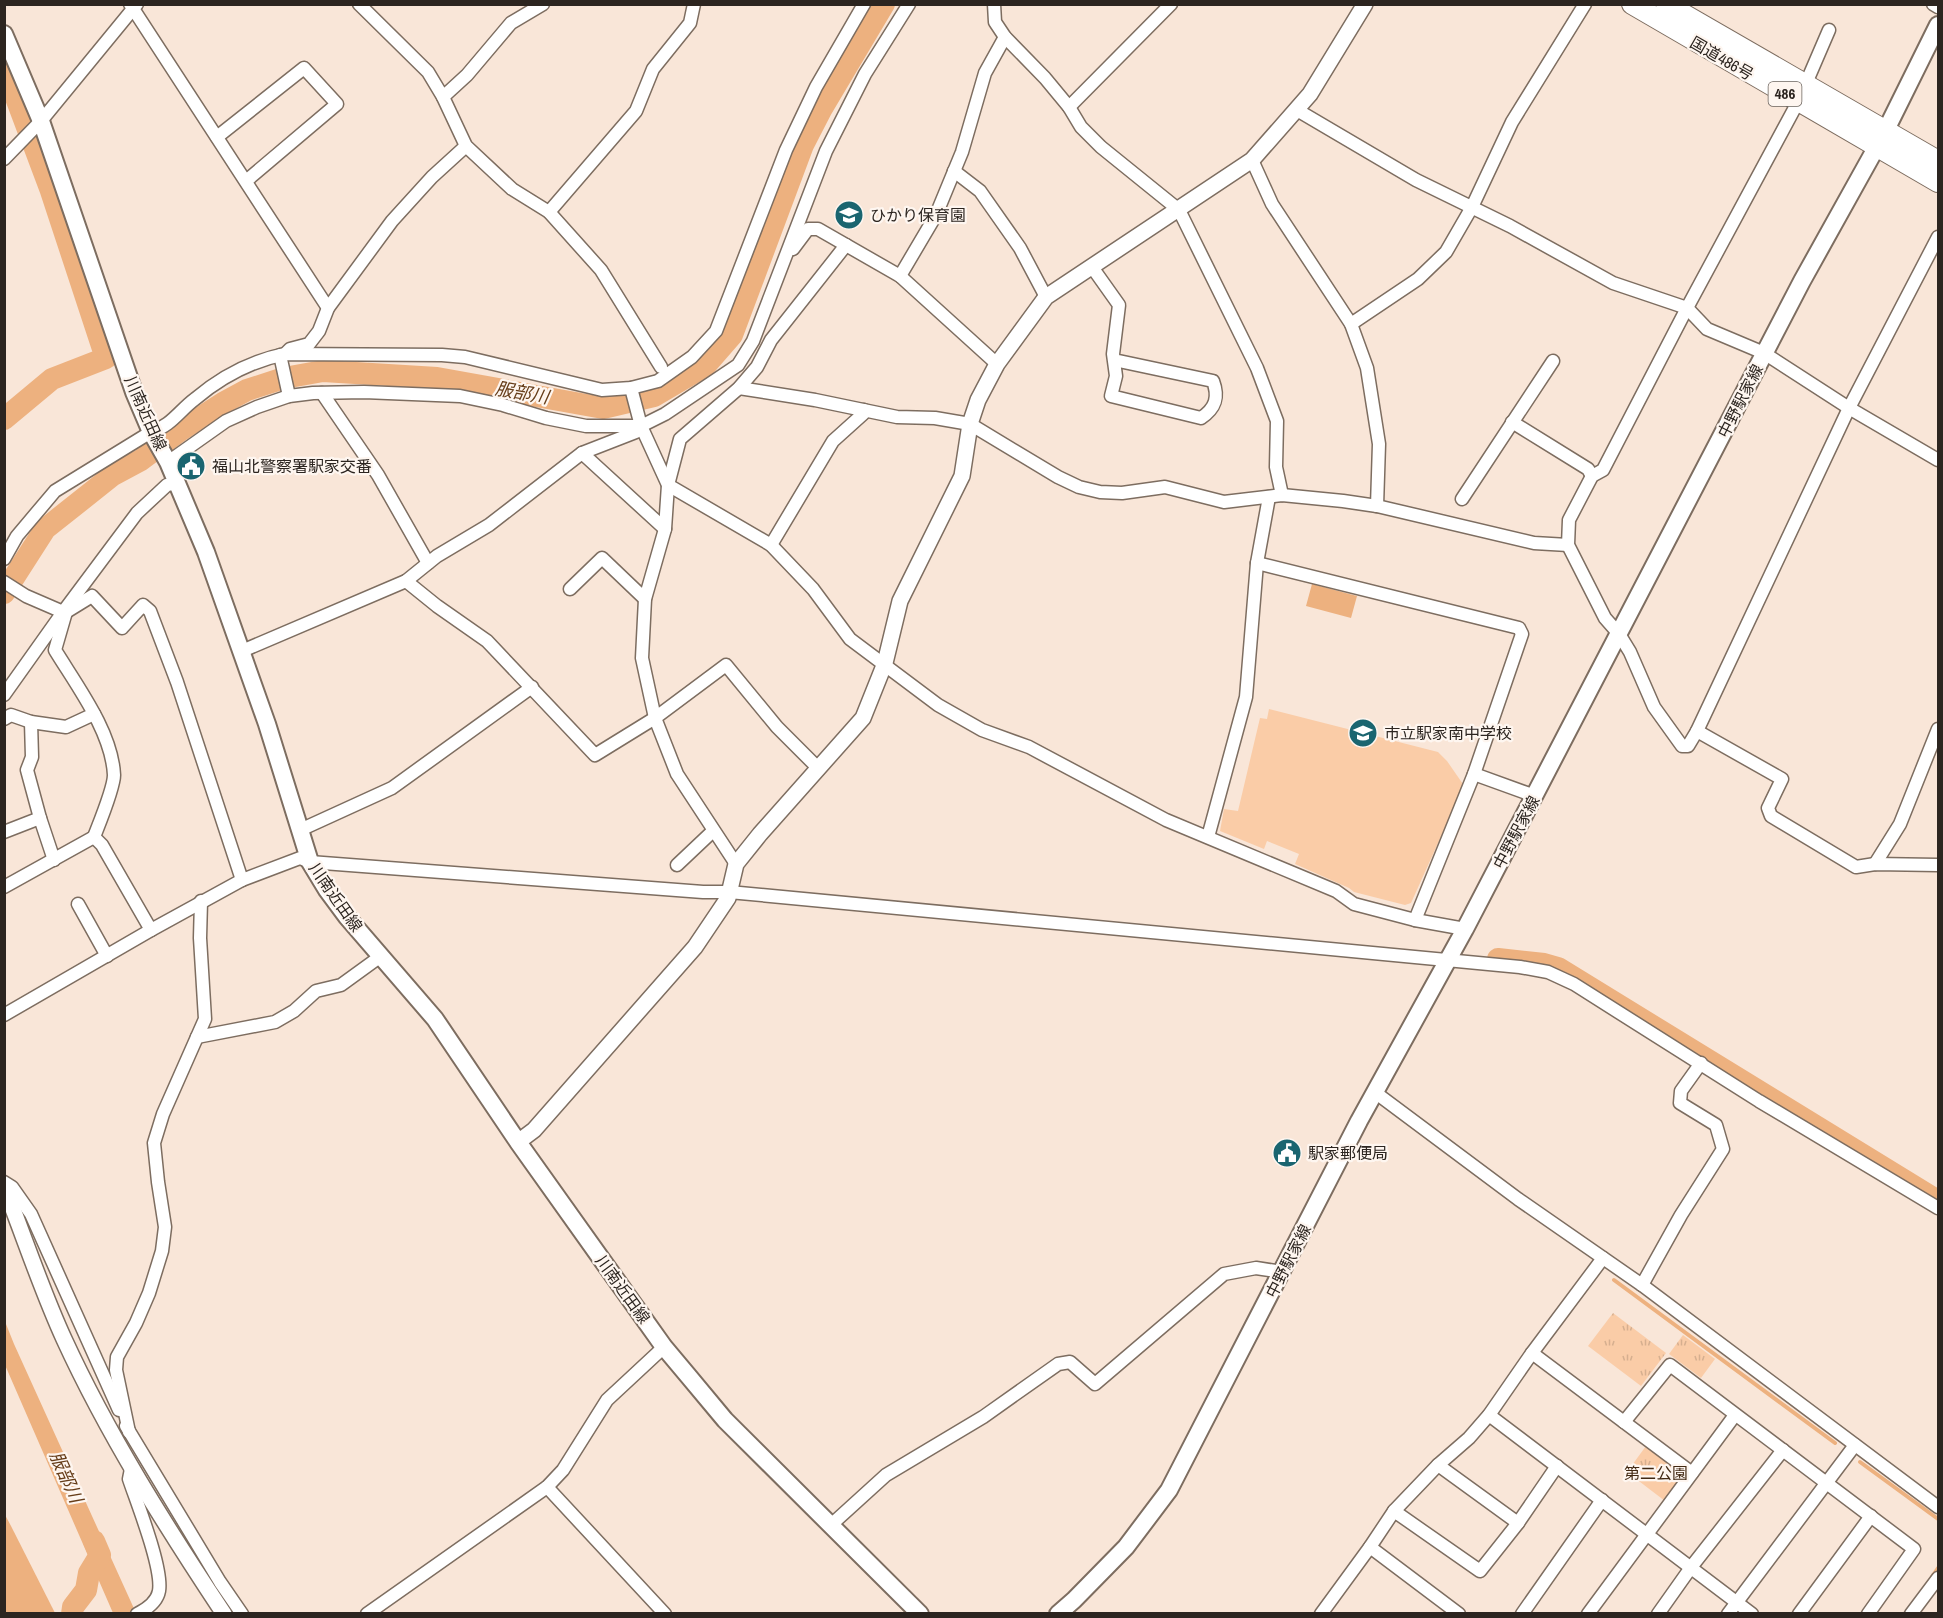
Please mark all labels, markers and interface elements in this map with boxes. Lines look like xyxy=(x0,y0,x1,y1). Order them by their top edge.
street label: 国道486号 xyxy=(1686,31,1758,85)
road number: 486 xyxy=(1768,82,1802,106)
school or university icon: ひかり保育園 xyxy=(833,199,865,231)
place label: ひかり保育園 xyxy=(870,204,966,226)
street label: 中野駅家線 xyxy=(1712,360,1768,442)
street label: 川南近田線 xyxy=(120,372,172,454)
water label: 服部川 xyxy=(493,376,553,410)
public building icon: 福山北警察署駅家交番 xyxy=(175,450,207,482)
place label: 福山北警察署駅家交番 xyxy=(212,455,372,477)
school or university icon: 市立駅家南中学校 xyxy=(1347,717,1379,749)
place label: 市立駅家南中学校 xyxy=(1384,722,1512,744)
street label: 中野駅家線 xyxy=(1488,792,1544,872)
street label: 川南近田線 xyxy=(304,858,368,936)
public building icon: 駅家郵便局 xyxy=(1271,1137,1303,1169)
place label: 駅家郵便局 xyxy=(1308,1142,1388,1164)
street label: 中野駅家線 xyxy=(1260,1220,1316,1302)
street label: 川南近田線 xyxy=(591,1250,655,1328)
water label: 服部川 xyxy=(44,1447,90,1508)
park label: 第二公園 xyxy=(1624,1462,1688,1484)

